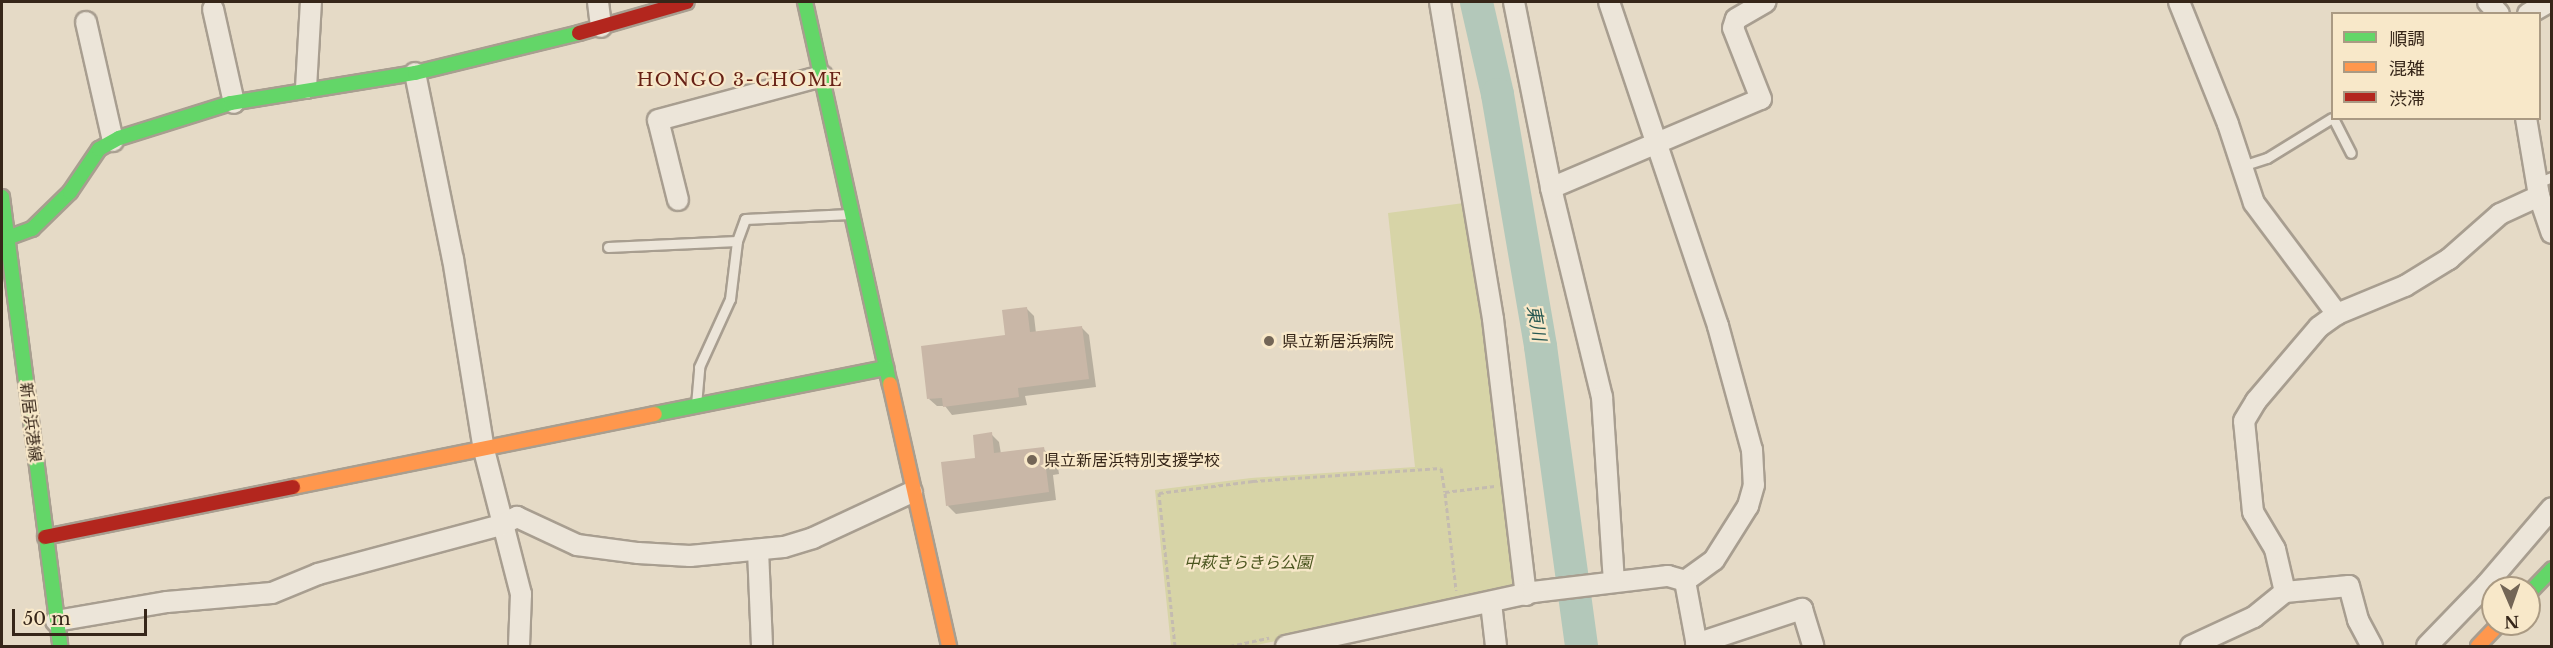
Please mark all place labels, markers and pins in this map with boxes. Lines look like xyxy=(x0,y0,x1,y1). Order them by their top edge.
place label: 県立新居浜病院 xyxy=(1282,331,1394,351)
marker: 県立新居浜病院 xyxy=(1260,332,1278,350)
place label: 県立新居浜特別支援学校 xyxy=(1044,450,1220,470)
marker: 県立新居浜特別支援学校 xyxy=(1025,453,1039,467)

